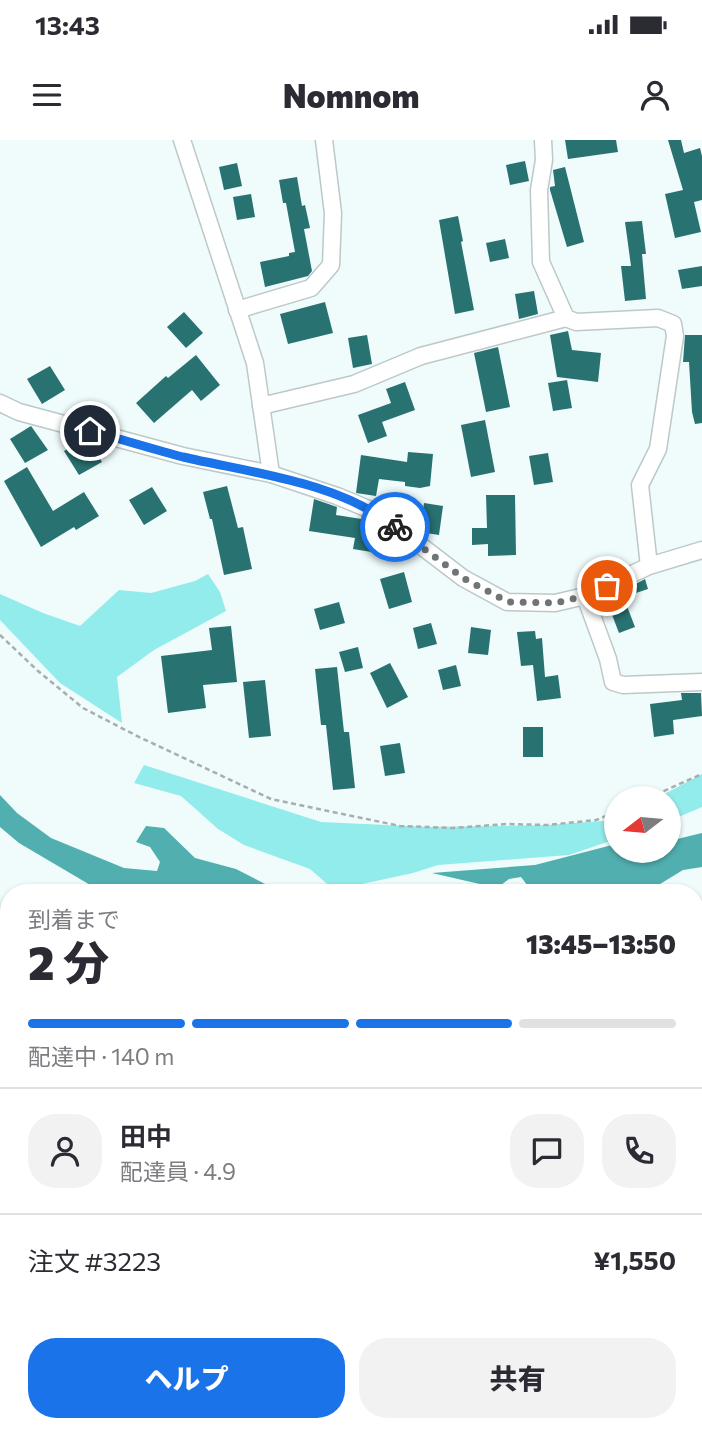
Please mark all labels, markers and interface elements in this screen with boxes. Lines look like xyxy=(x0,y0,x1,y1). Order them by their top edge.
text: 13:43 xyxy=(35,9,100,40)
text: Nomnom xyxy=(283,75,419,115)
icon: menu xyxy=(28,76,66,114)
icon: person xyxy=(636,76,674,114)
pin xyxy=(60,401,120,461)
icon: home xyxy=(71,412,109,450)
courier xyxy=(360,492,430,562)
icon: bike xyxy=(376,508,414,546)
pin xyxy=(577,556,637,616)
icon: bag xyxy=(588,567,626,605)
north arrow xyxy=(604,786,681,863)
map controls xyxy=(604,786,681,863)
text: 到着まで xyxy=(28,905,120,933)
text: 13:45–13:50 xyxy=(526,928,676,959)
text: 2 分 xyxy=(28,933,109,989)
text: 配達中 · 140 m xyxy=(28,1042,174,1070)
button: person xyxy=(28,1114,102,1188)
button: chat xyxy=(510,1114,584,1188)
button: phone xyxy=(602,1114,676,1188)
text: 田中 xyxy=(120,1120,172,1151)
text: 配達員 · 4.9 xyxy=(120,1157,236,1185)
text: ¥1,550 xyxy=(594,1244,676,1275)
text: 注文 #3223 xyxy=(28,1245,161,1276)
button: ヘルプ xyxy=(28,1338,345,1418)
button: 共有 xyxy=(359,1338,676,1418)

